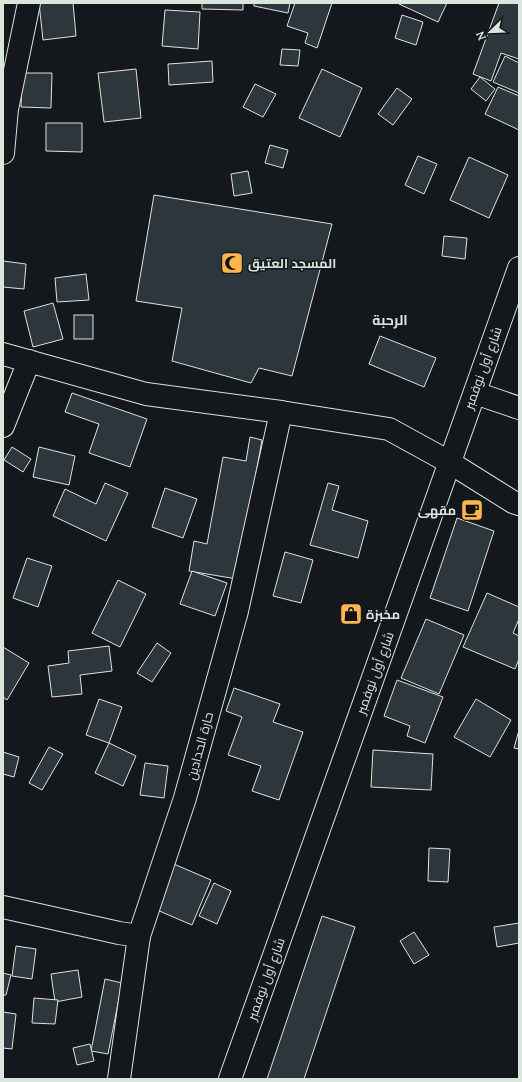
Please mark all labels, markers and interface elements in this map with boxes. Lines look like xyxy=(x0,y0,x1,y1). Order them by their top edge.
north arrow xyxy=(470,12,510,52)
text: N xyxy=(472,29,489,43)
mosque icon: المسجد العتيق xyxy=(219,250,245,276)
place label: المسجد العتيق xyxy=(248,255,336,272)
district label: الرحبة xyxy=(372,311,408,329)
street label: شارع أول نوفمبر xyxy=(460,324,506,413)
cafe icon: مقهى xyxy=(459,497,485,523)
place label: مقهى xyxy=(418,502,456,519)
shop icon: مخبزة xyxy=(338,601,364,627)
place label: مخبزة xyxy=(366,606,400,623)
street label: شارع أول نوفمبر xyxy=(352,629,398,718)
street label: حارة الحدادين xyxy=(183,710,217,782)
street label: شارع أول نوفمبر xyxy=(243,935,289,1024)

